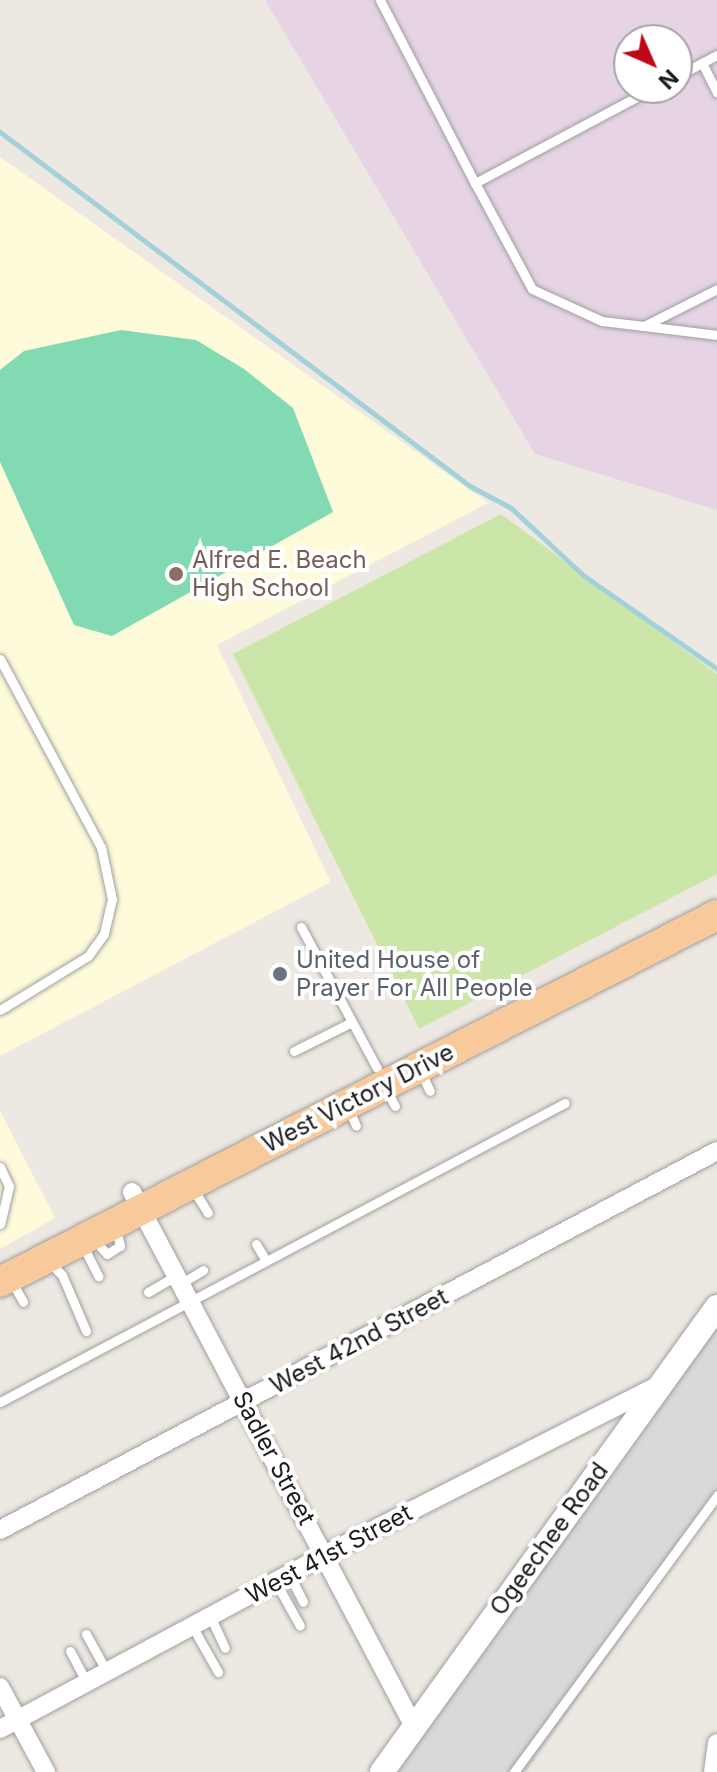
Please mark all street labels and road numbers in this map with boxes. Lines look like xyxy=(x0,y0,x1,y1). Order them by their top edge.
street label: West Victory Drive xyxy=(257,1037,459,1159)
street label: West 42nd Street xyxy=(265,1282,453,1400)
street label: Sadler Street xyxy=(227,1386,321,1530)
street label: Ogeechee Road xyxy=(484,1457,614,1621)
street label: West 41st Street xyxy=(241,1498,417,1610)

